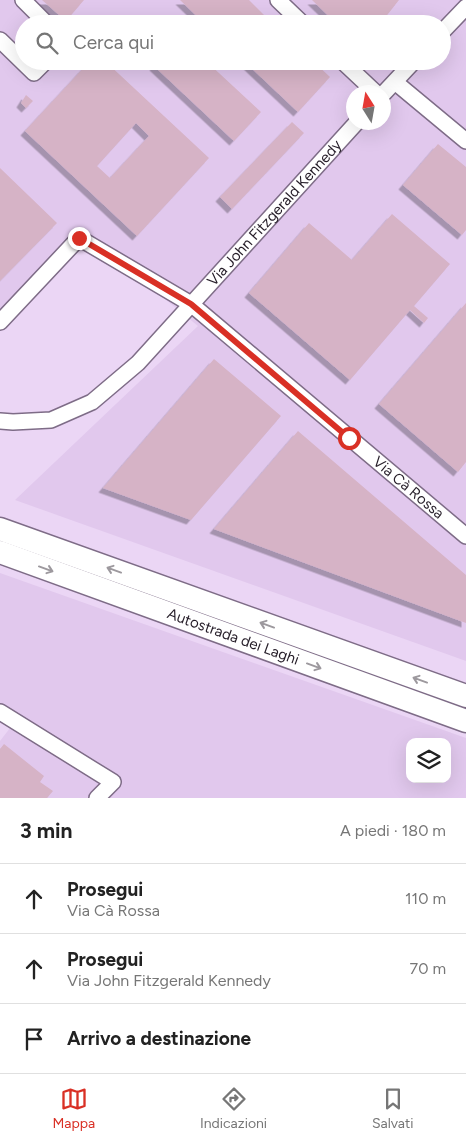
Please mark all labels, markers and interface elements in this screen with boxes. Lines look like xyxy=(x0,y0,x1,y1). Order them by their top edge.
search box xyxy=(15,15,451,70)
icon: search xyxy=(33,29,61,57)
text: Cerca qui xyxy=(73,31,154,54)
north arrow xyxy=(346,85,391,130)
street label: Via John Fitzgerald Kennedy xyxy=(203,136,345,290)
route end xyxy=(68,227,91,250)
route start xyxy=(338,427,361,450)
street label: Via Cà Rossa xyxy=(369,453,448,523)
one-way arrow xyxy=(38,565,53,574)
one-way arrow xyxy=(107,565,123,574)
street label: Autostrada dei Laghi xyxy=(165,604,301,669)
one-way arrow xyxy=(260,620,275,629)
one-way arrow xyxy=(306,662,321,671)
one-way arrow xyxy=(413,675,428,684)
map controls xyxy=(406,738,451,783)
button: layers xyxy=(406,738,451,783)
text: 3 min xyxy=(20,818,72,843)
text: A piedi · 180 m xyxy=(340,821,446,840)
text: Prosegui xyxy=(67,878,143,901)
icon: ahead xyxy=(20,885,48,913)
text: 110 m xyxy=(405,889,446,908)
text: Via Cà Rossa xyxy=(67,901,160,920)
text: Prosegui xyxy=(67,948,143,971)
icon: ahead xyxy=(20,955,48,983)
text: 70 m xyxy=(410,959,446,978)
text: Via John Fitzgerald Kennedy xyxy=(67,971,271,990)
icon: arrive xyxy=(20,1025,48,1053)
text: Arrivo a destinazione xyxy=(67,1027,251,1050)
tab: Mappa xyxy=(52,1085,95,1132)
tab: Indicazioni xyxy=(200,1085,267,1132)
tab: Salvati xyxy=(372,1085,414,1132)

